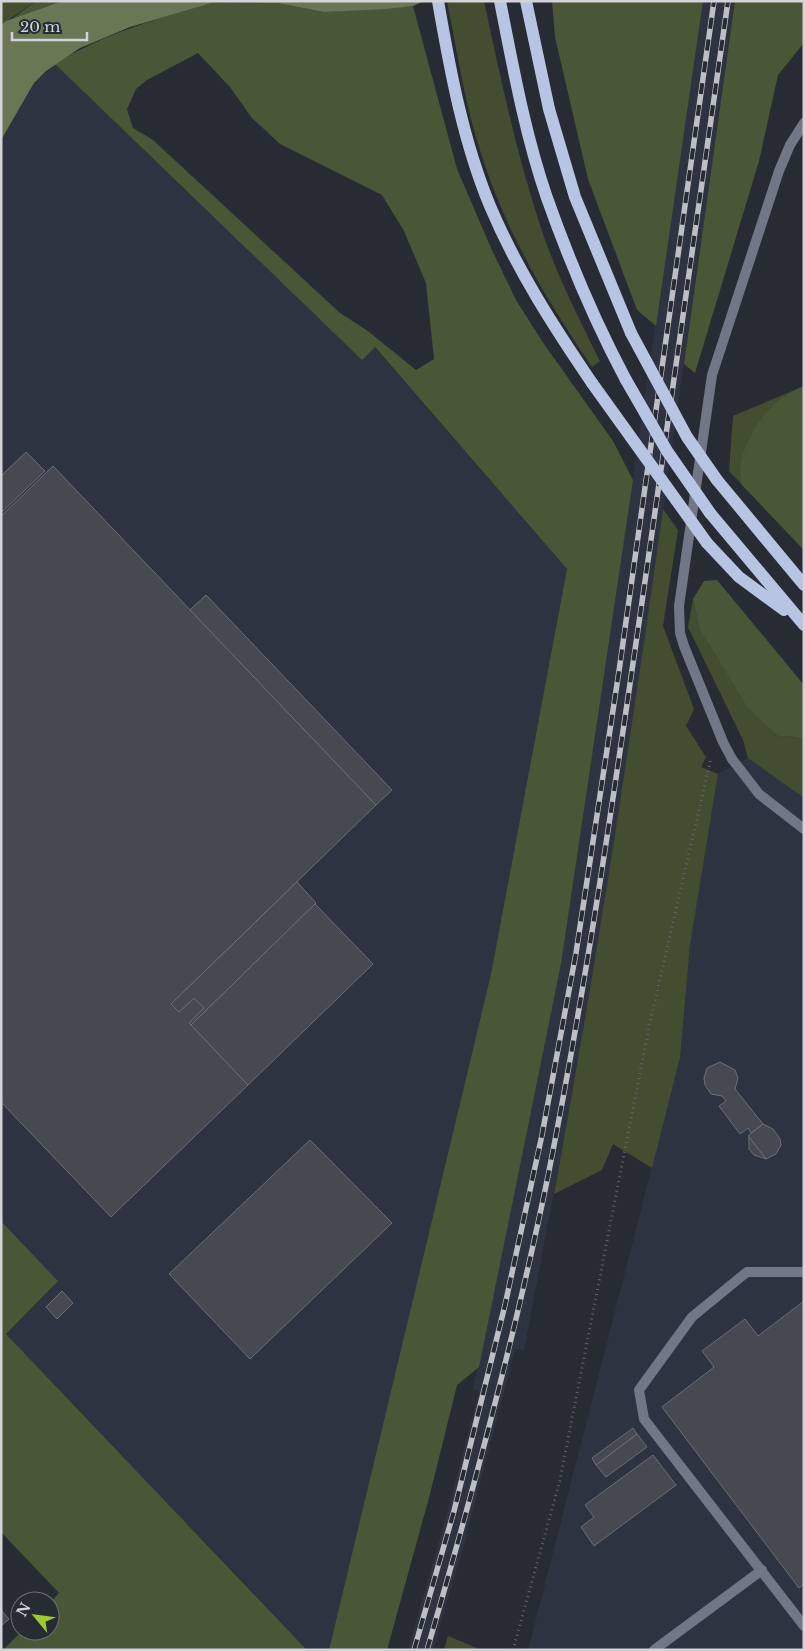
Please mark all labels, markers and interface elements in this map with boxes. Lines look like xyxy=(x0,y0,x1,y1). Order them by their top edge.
scale bar xyxy=(12,10,88,42)
text: 20 m xyxy=(20,17,60,36)
north arrow xyxy=(10,1591,60,1641)
text: N xyxy=(13,1600,35,1620)

